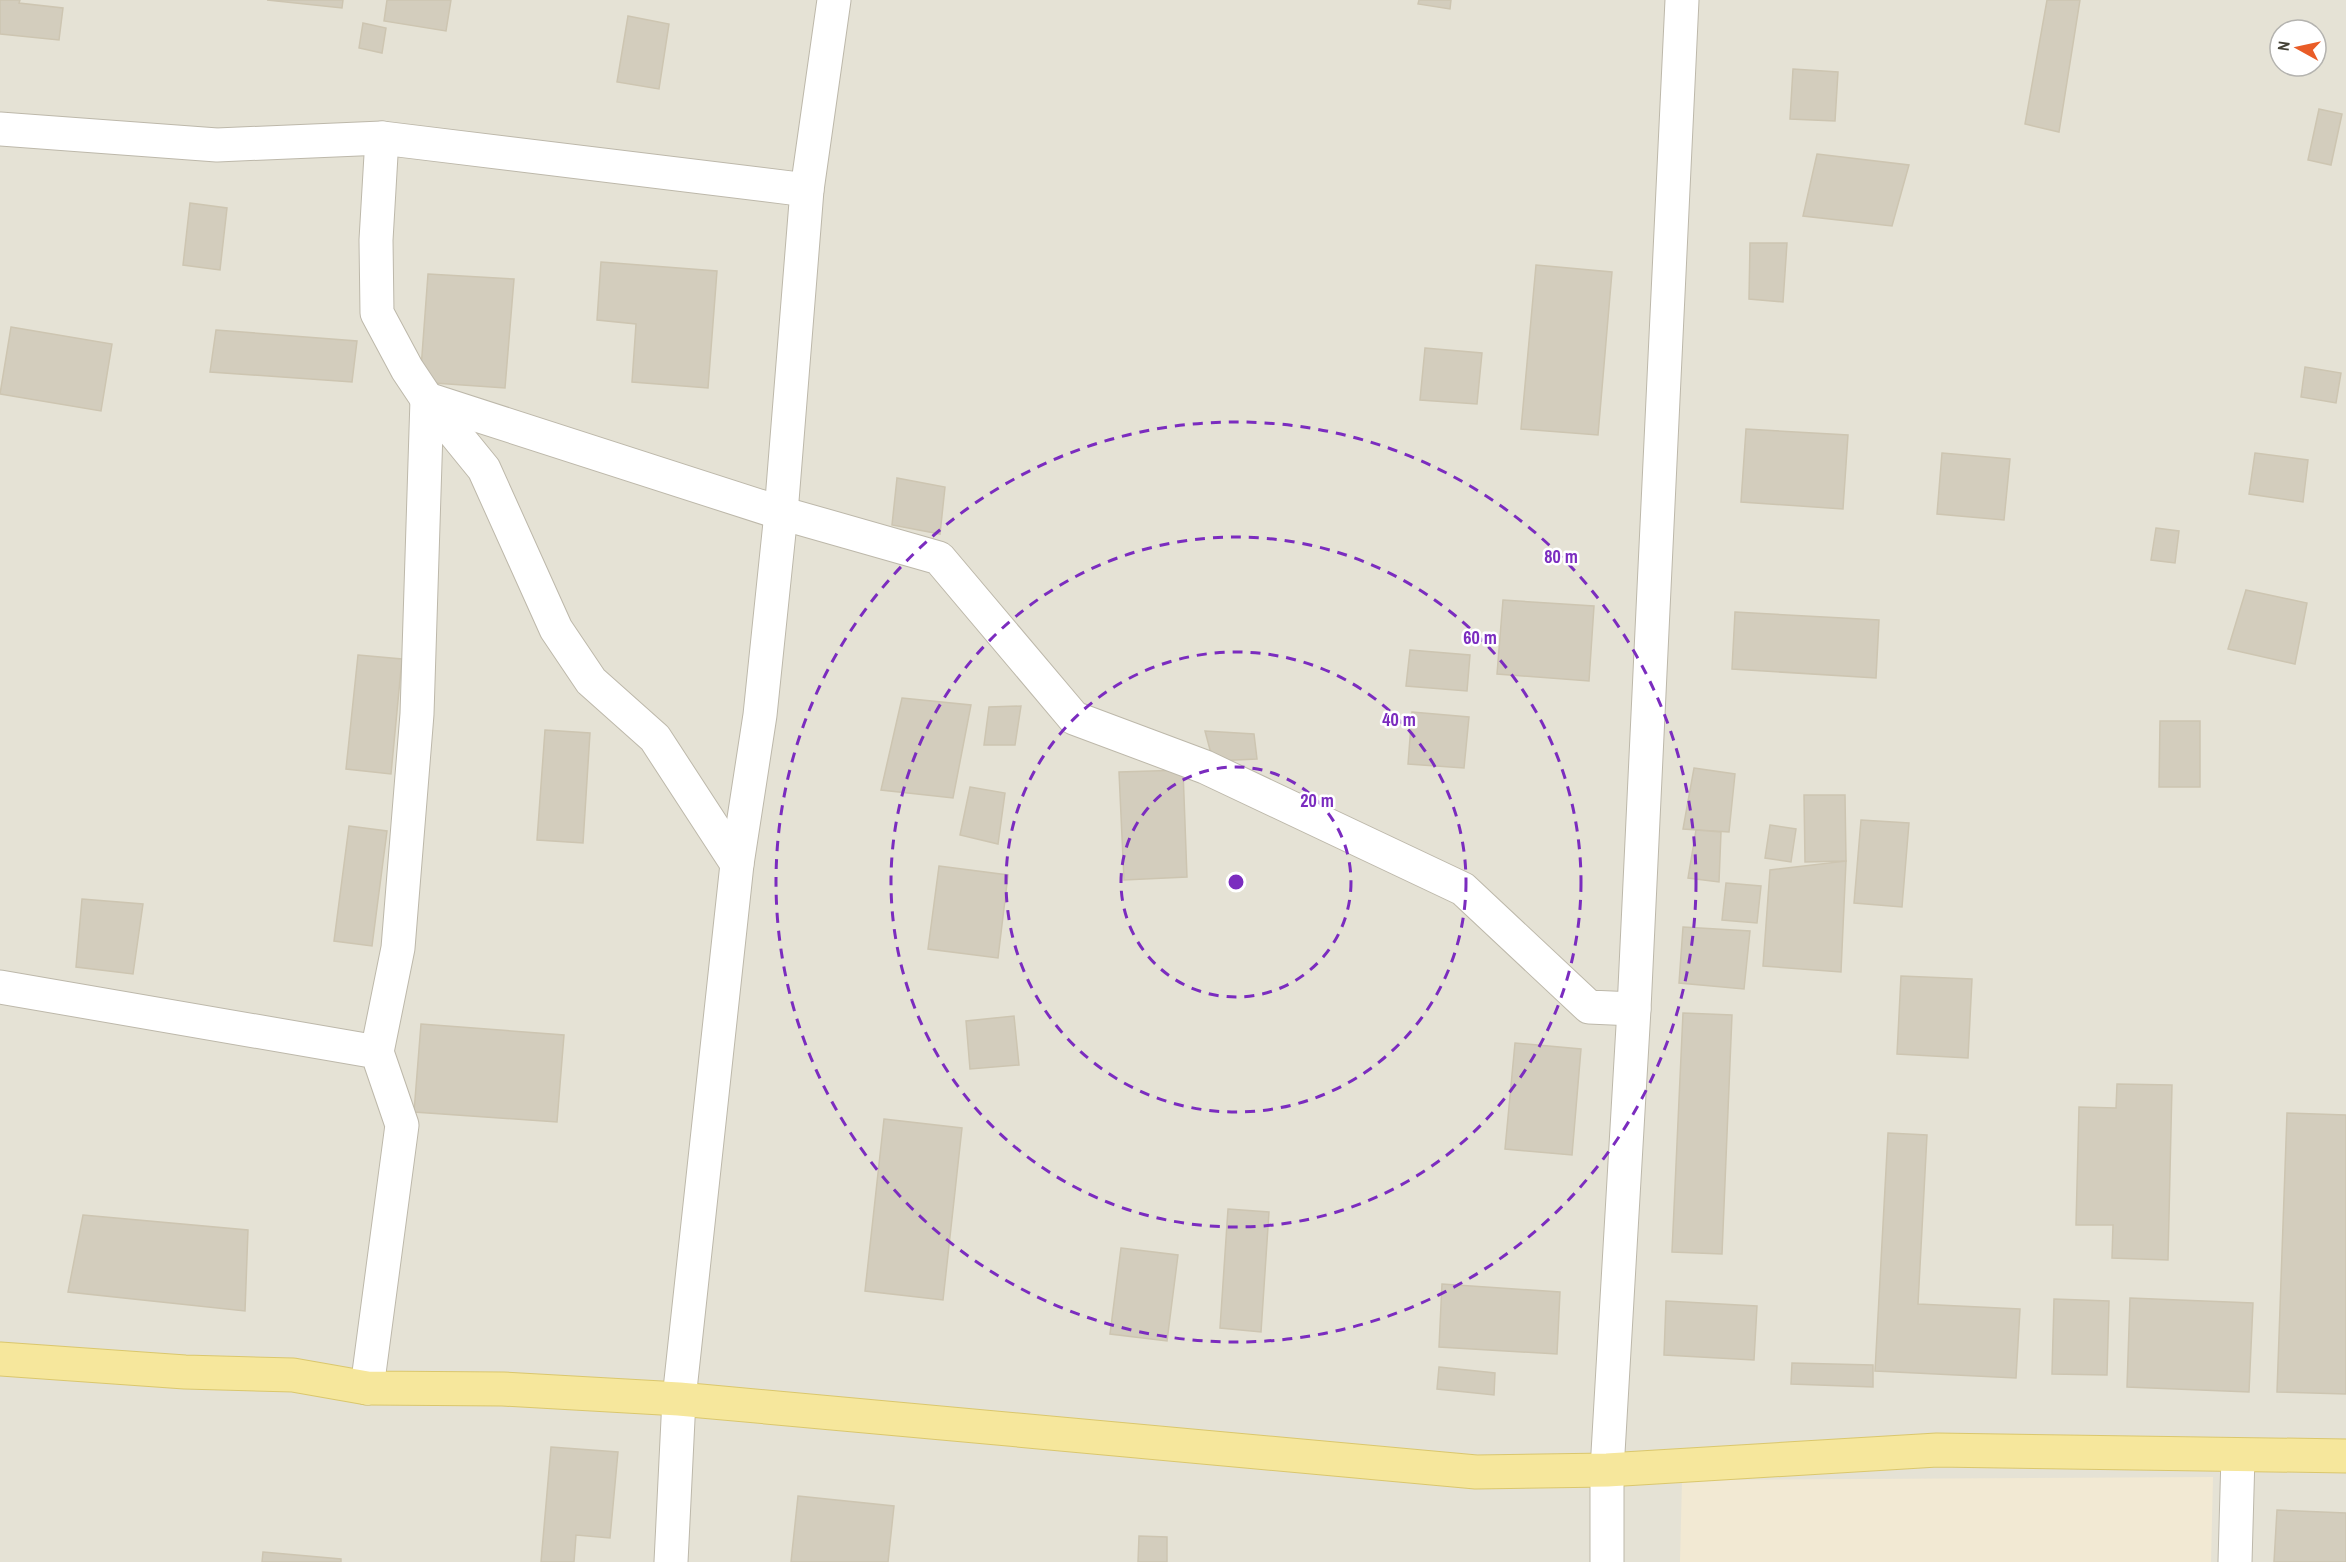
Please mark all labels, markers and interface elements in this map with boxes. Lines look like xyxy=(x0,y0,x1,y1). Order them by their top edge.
north arrow xyxy=(2268,18,2328,78)
text: N xyxy=(2272,40,2295,52)
text: 80 m xyxy=(1544,544,1578,569)
text: 60 m xyxy=(1463,625,1497,650)
text: 40 m xyxy=(1382,707,1416,732)
text: 20 m xyxy=(1300,788,1334,813)
centre of rings xyxy=(1226,872,1246,892)

